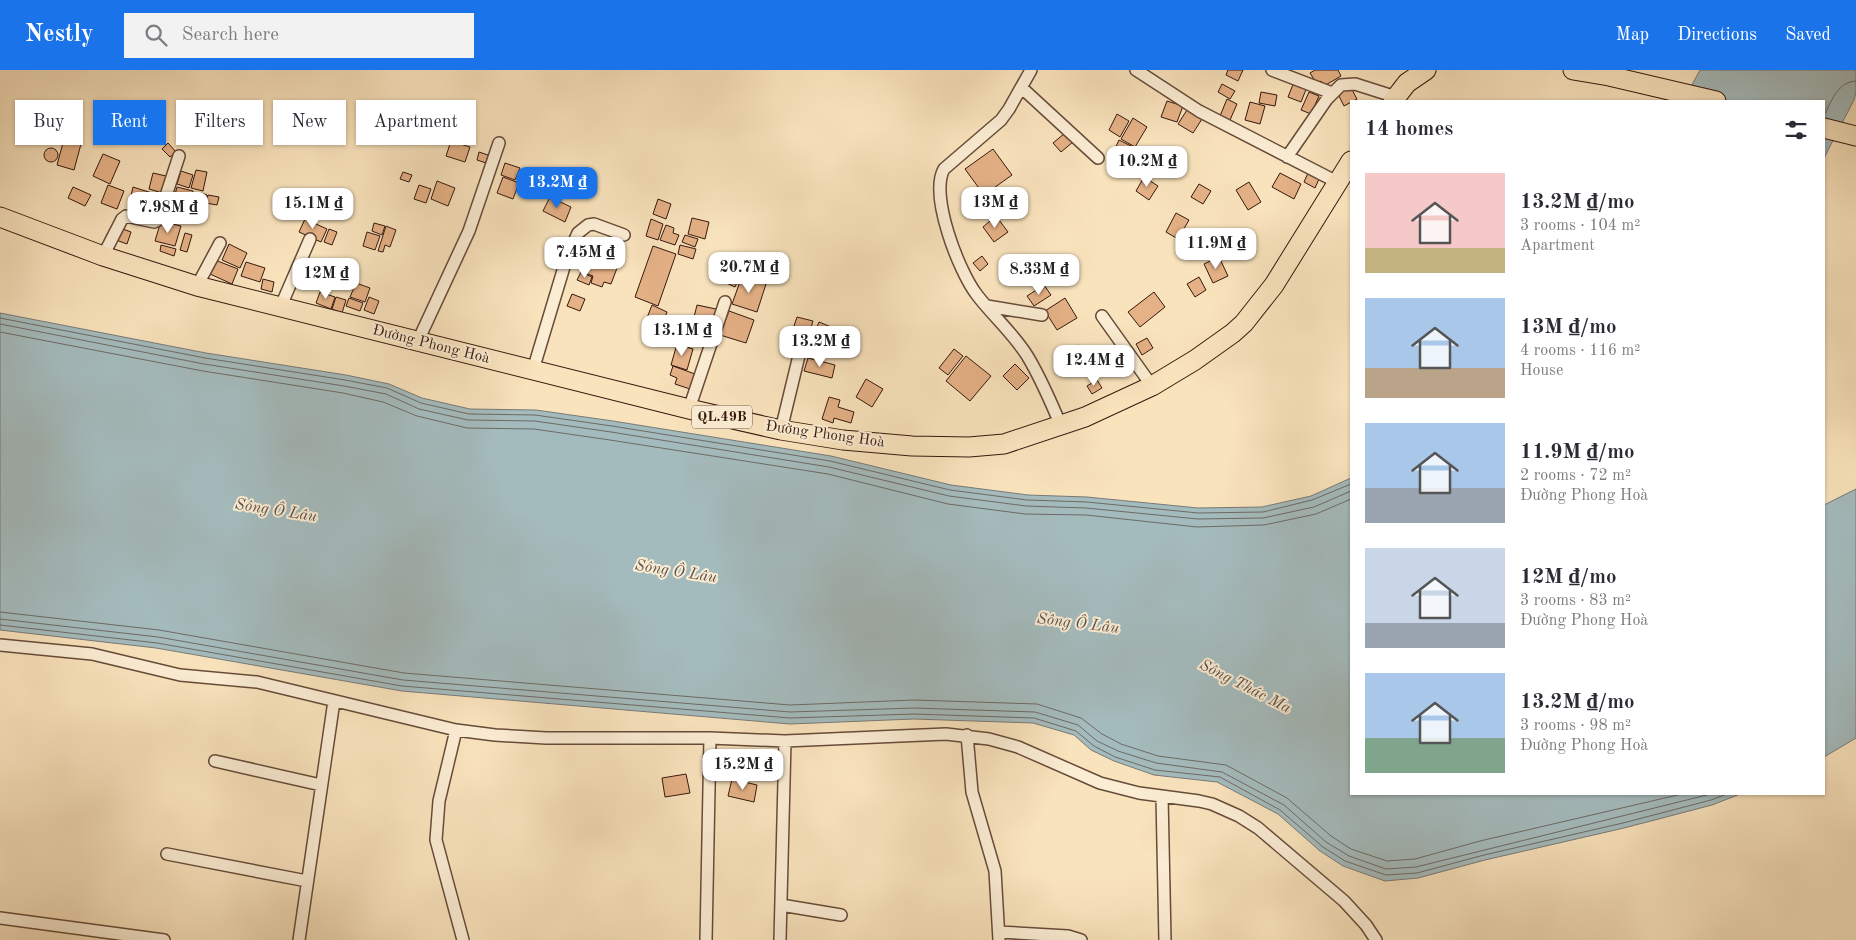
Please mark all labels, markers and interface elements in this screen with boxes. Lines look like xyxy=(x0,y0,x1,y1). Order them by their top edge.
search box xyxy=(124,13,474,58)
icon: search xyxy=(142,21,170,49)
text: Nestly xyxy=(25,23,94,47)
text: Search here xyxy=(182,26,279,45)
text: Map xyxy=(1616,26,1649,44)
text: Directions xyxy=(1677,26,1757,44)
text: Saved xyxy=(1785,26,1831,44)
chip: Buy xyxy=(15,100,83,145)
chip: Rent xyxy=(93,100,166,145)
chip: Filters xyxy=(176,100,263,145)
chip: New xyxy=(273,100,346,145)
chip: Apartment xyxy=(356,100,476,145)
icon: filters xyxy=(1782,116,1810,144)
text: 14 homes xyxy=(1365,119,1453,140)
pin: 10.2M ₫ xyxy=(1101,146,1193,188)
text: 10.2M ₫ xyxy=(1117,154,1177,170)
pin: 13.2M ₫ xyxy=(511,166,603,209)
text: 13.2M ₫ xyxy=(527,175,587,191)
pin: 13M ₫ xyxy=(960,186,1030,229)
pin: 15.1M ₫ xyxy=(267,188,359,230)
pin: 7.98M ₫ xyxy=(122,191,214,234)
text: 13.2M ₫/mo xyxy=(1520,192,1635,213)
icon: home xyxy=(1405,193,1465,253)
text: 13M ₫ xyxy=(972,195,1018,211)
text: 15.1M ₫ xyxy=(283,196,343,212)
text: 7.98M ₫ xyxy=(138,200,198,216)
text: 3 rooms · 104 m² xyxy=(1520,218,1640,234)
pin: 11.9M ₫ xyxy=(1170,228,1262,270)
pin: 7.45M ₫ xyxy=(539,236,631,279)
text: 11.9M ₫ xyxy=(1186,236,1246,252)
text: Apartment xyxy=(1520,238,1595,254)
text: 7.45M ₫ xyxy=(555,245,615,261)
pin: 20.7M ₫ xyxy=(703,252,795,294)
pin: 8.33M ₫ xyxy=(993,254,1085,296)
pin: 12M ₫ xyxy=(291,258,361,300)
text: 20.7M ₫ xyxy=(719,260,779,276)
text: 8.33M ₫ xyxy=(1009,262,1069,278)
text: 12M ₫ xyxy=(303,266,349,282)
pin: 13.1M ₫ xyxy=(636,314,728,357)
text: 13M ₫/mo xyxy=(1520,317,1617,338)
icon: home xyxy=(1405,318,1465,378)
street label: Đường Phong Hoà xyxy=(371,323,492,367)
text: 13.1M ₫ xyxy=(652,323,712,339)
pin: 13.2M ₫ xyxy=(774,326,866,368)
text: 13.2M ₫ xyxy=(790,334,850,350)
text: 4 rooms · 116 m² xyxy=(1520,343,1640,359)
pin: 12.4M ₫ xyxy=(1048,344,1140,387)
text: 12.4M ₫ xyxy=(1064,353,1124,369)
text: House xyxy=(1520,363,1563,379)
road number: QL.49B xyxy=(692,406,752,428)
street label: Đường Phong Hoà xyxy=(764,419,886,451)
text: 11.9M ₫/mo xyxy=(1520,442,1635,463)
icon: home xyxy=(1405,443,1465,503)
text: 2 rooms · 72 m² xyxy=(1520,468,1631,484)
text: Đường Phong Hoà xyxy=(1520,488,1648,504)
water label: Sông Ô Lâu xyxy=(234,494,319,525)
water label: Sông Ô Lâu xyxy=(634,555,719,586)
text: 12M ₫/mo xyxy=(1520,567,1617,588)
icon: home xyxy=(1405,568,1465,628)
text: 3 rooms · 83 m² xyxy=(1520,593,1631,609)
water label: Sông Ô Lâu xyxy=(1036,608,1121,637)
text: Đường Phong Hoà xyxy=(1520,613,1648,629)
water label: Sông Thác Ma xyxy=(1197,657,1294,717)
text: 13.2M ₫/mo xyxy=(1520,692,1635,713)
icon: home xyxy=(1405,693,1465,753)
text: 3 rooms · 98 m² xyxy=(1520,718,1631,734)
text: Đường Phong Hoà xyxy=(1520,738,1648,754)
pin: 15.2M ₫ xyxy=(697,748,789,791)
text: 15.2M ₫ xyxy=(713,757,773,773)

